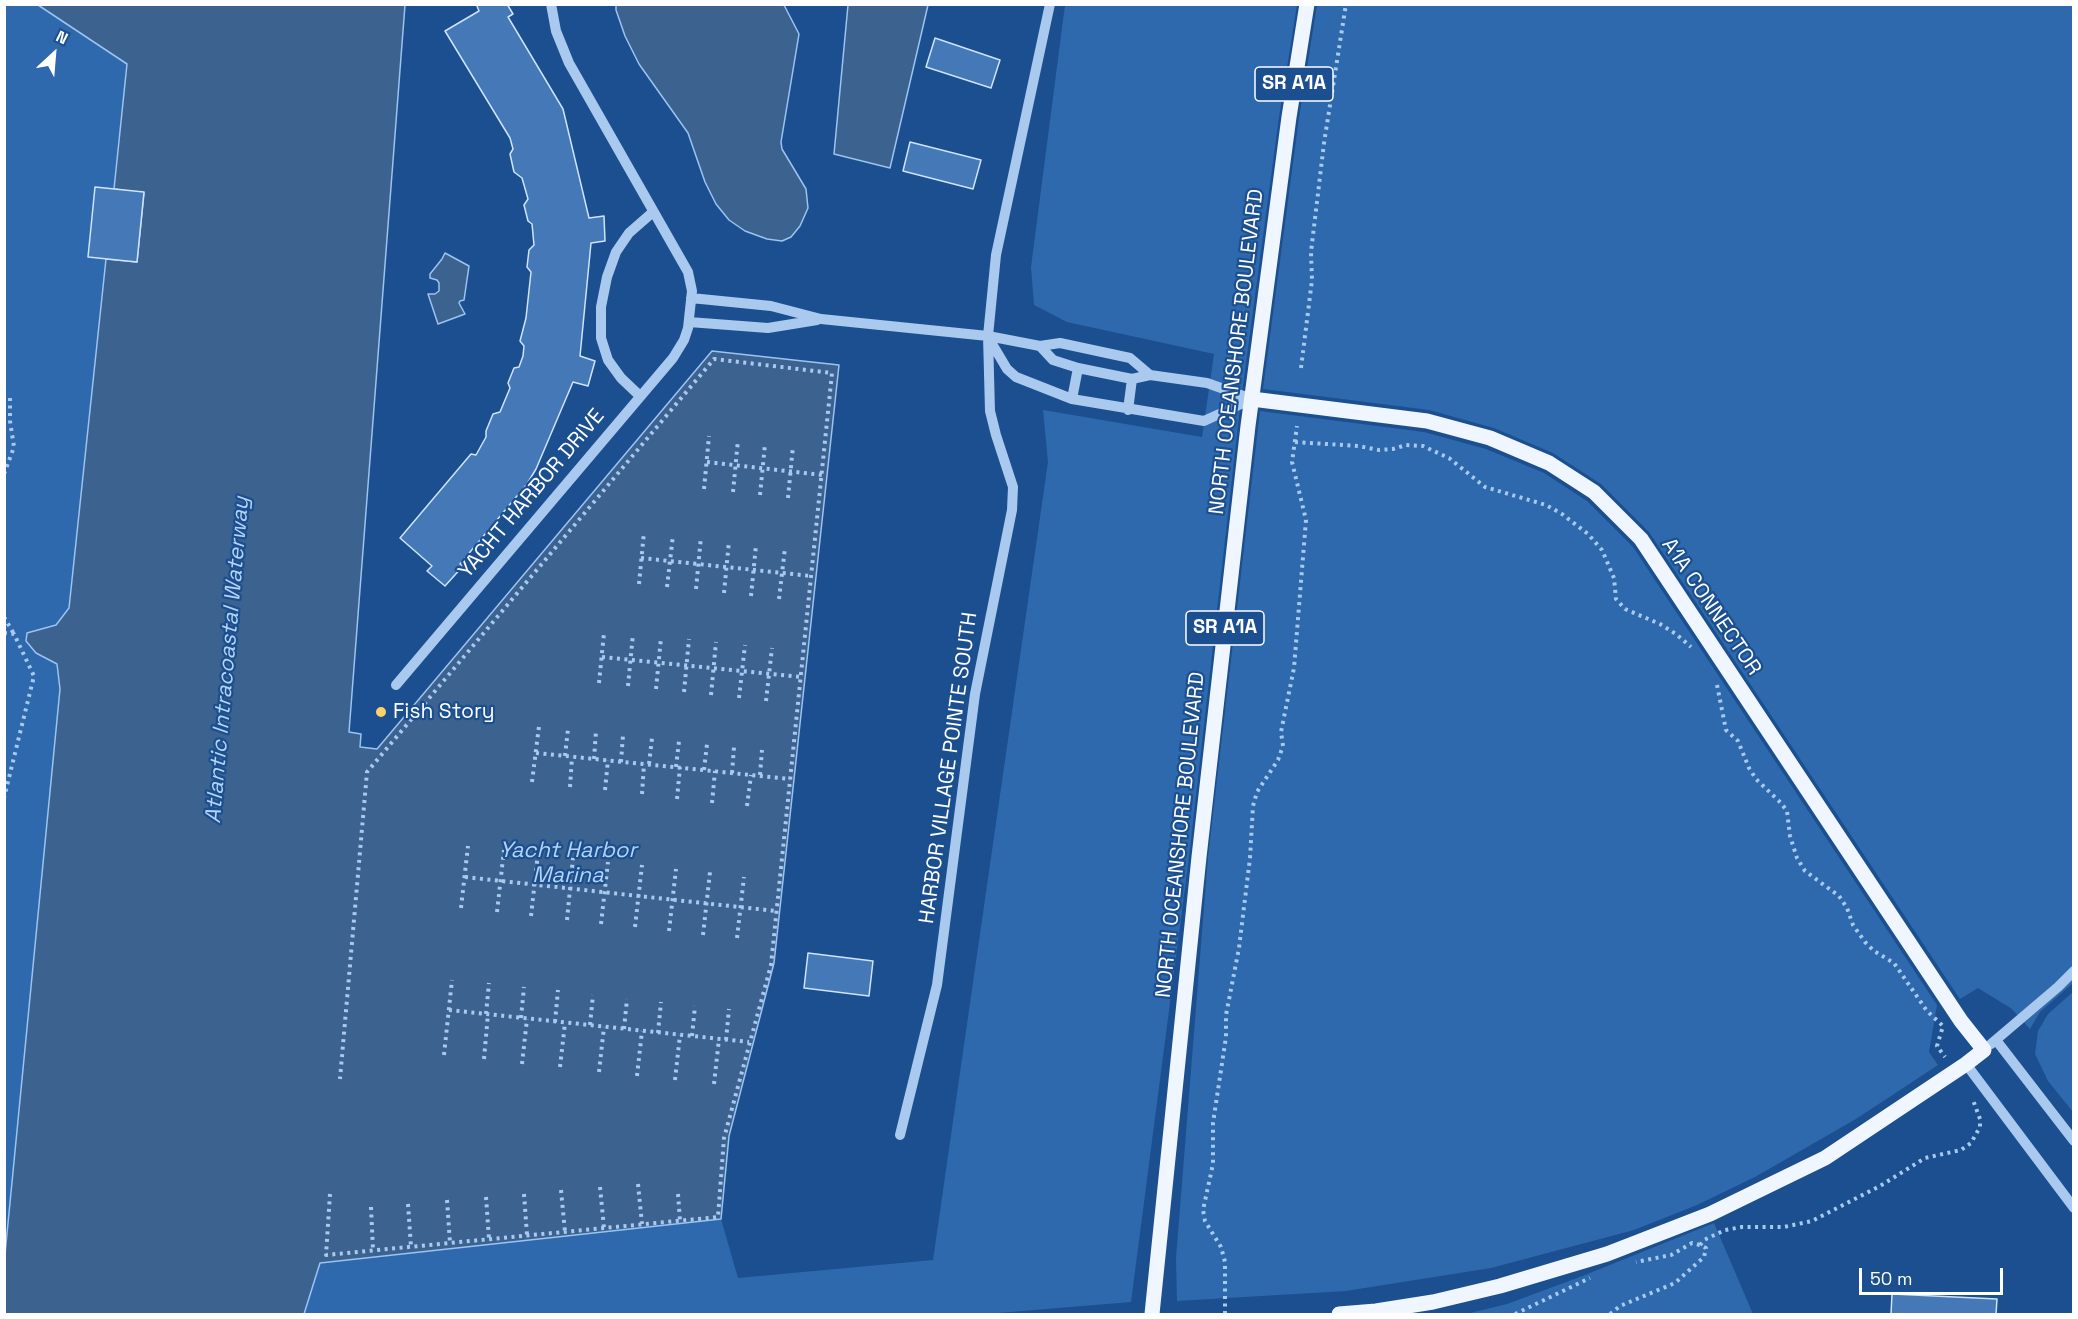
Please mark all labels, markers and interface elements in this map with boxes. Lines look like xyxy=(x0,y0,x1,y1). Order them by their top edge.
north arrow xyxy=(24,24,84,84)
text: N xyxy=(53,26,72,49)
road number: SR A1A xyxy=(1255,67,1333,101)
street label: NORTH OCEANSHORE BOULEVARD xyxy=(1205,188,1269,516)
street label: YACHT HARBOR DRIVE xyxy=(454,404,610,584)
water label: Atlantic Intracoastal Waterway xyxy=(201,496,255,824)
street label: A1A CONNECTOR xyxy=(1656,534,1766,680)
street label: HARBOR VILLAGE POINTE SOUTH xyxy=(915,611,983,925)
road number: SR A1A xyxy=(1186,611,1264,645)
street label: NORTH OCEANSHORE BOULEVARD xyxy=(1151,671,1211,999)
place label: Fish Story xyxy=(393,699,495,725)
marker: Fish Story xyxy=(374,705,388,719)
water label: Yacht Harbor Marina xyxy=(499,838,637,890)
scale bar xyxy=(1862,1256,2006,1294)
text: 50 m xyxy=(1870,1267,1912,1290)

